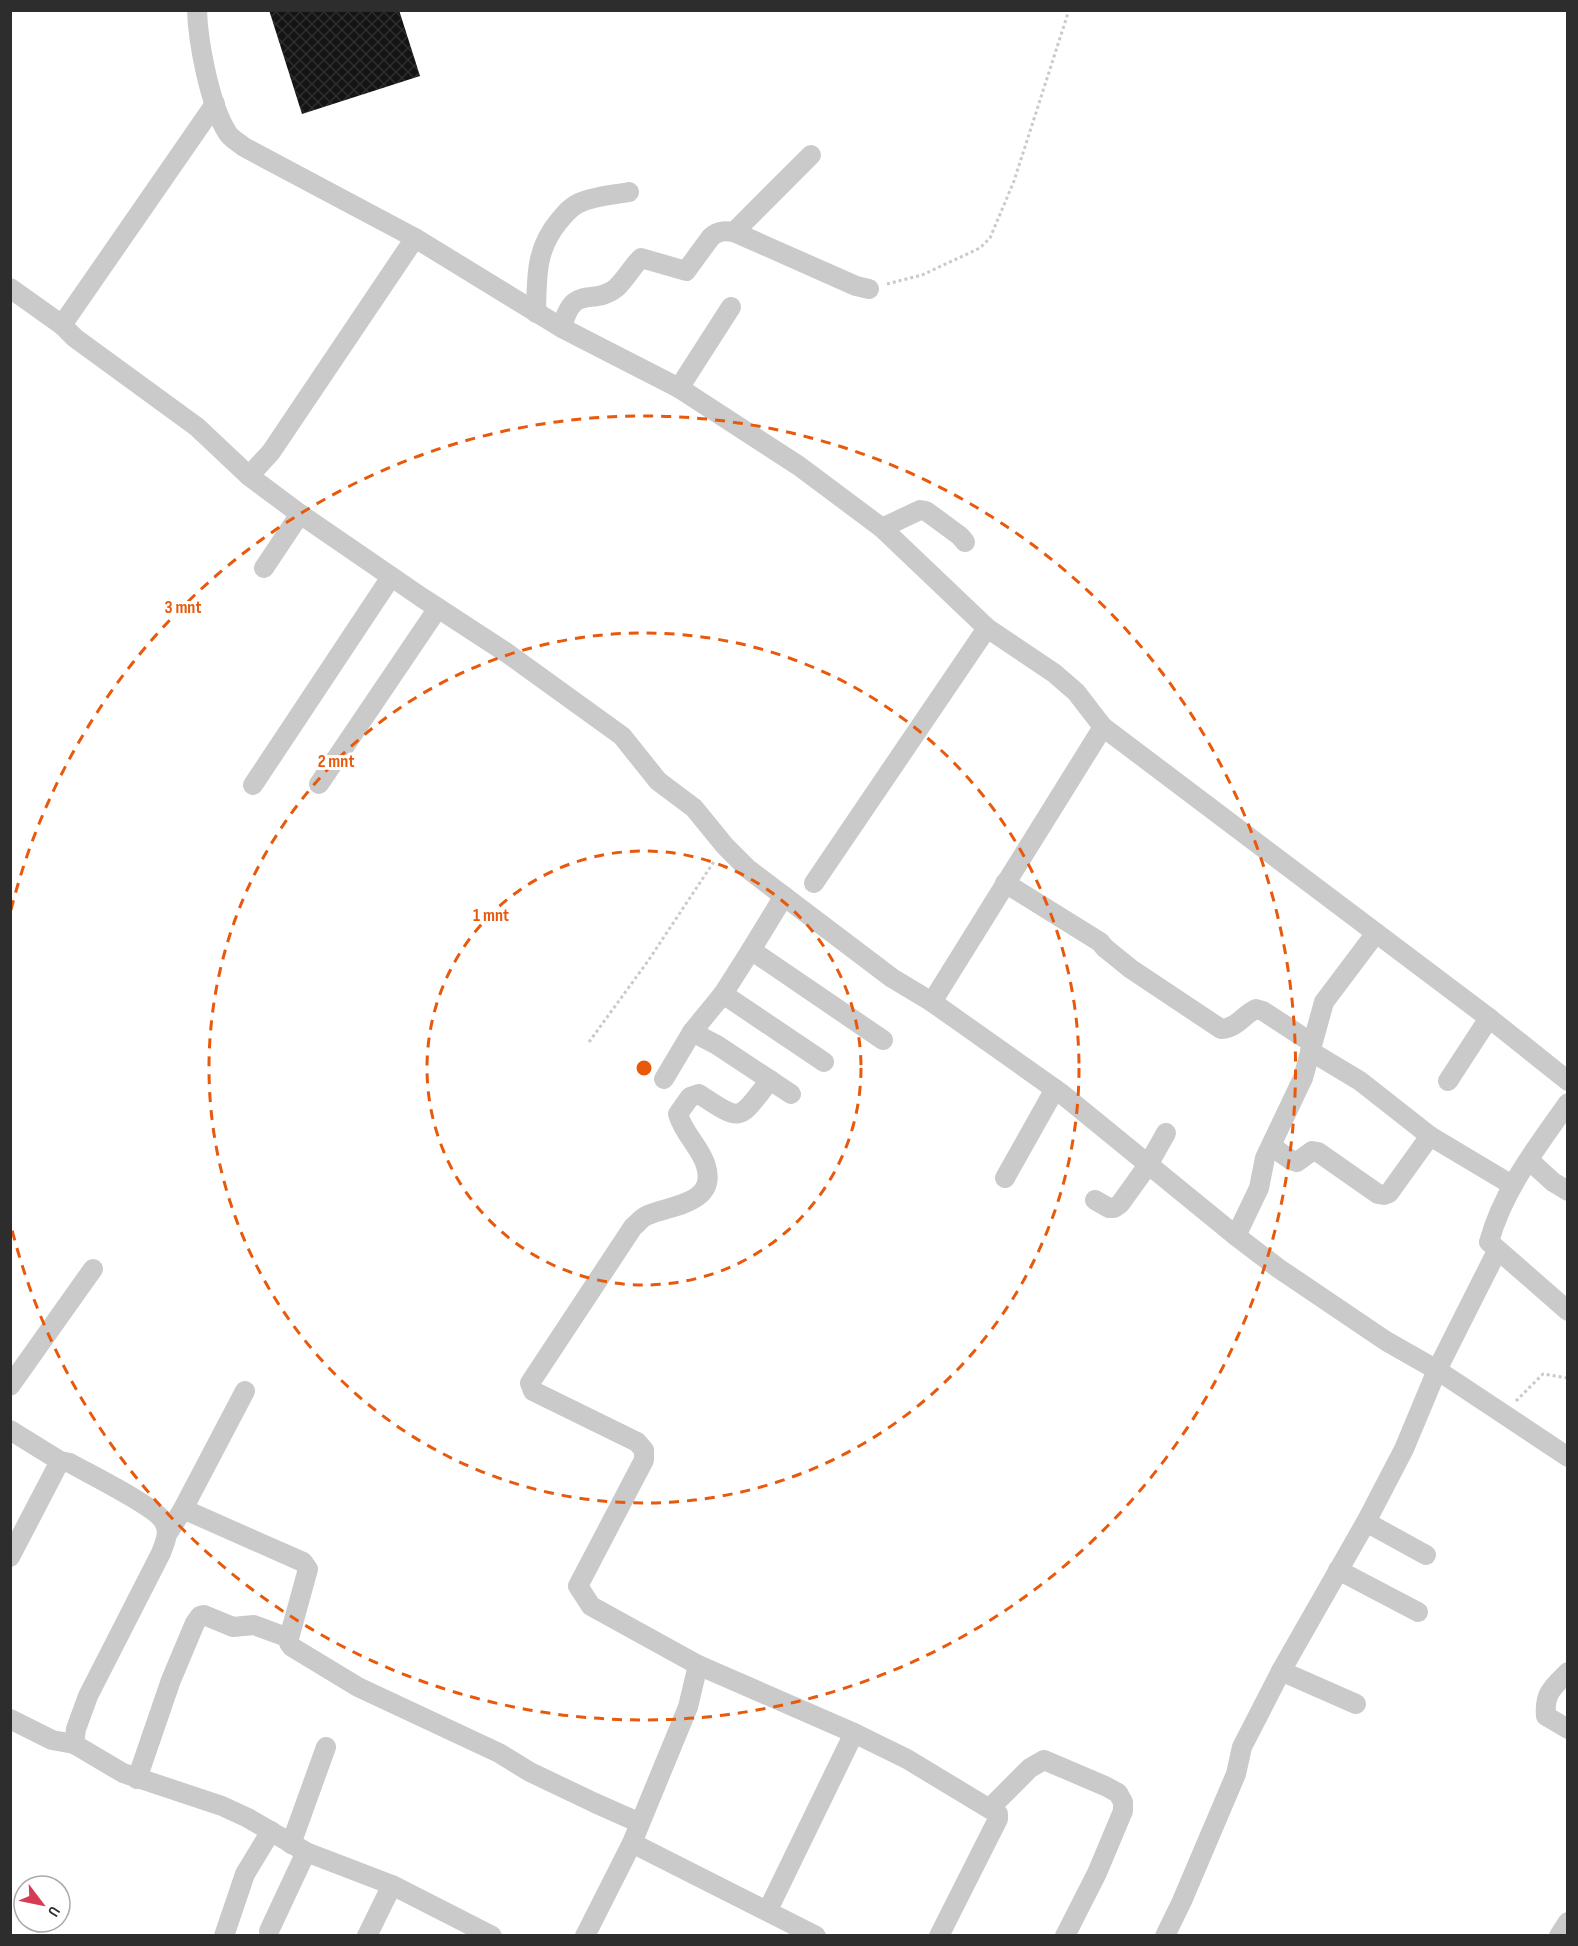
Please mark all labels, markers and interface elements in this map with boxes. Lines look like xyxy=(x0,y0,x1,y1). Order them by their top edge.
text: 3 mnt xyxy=(165,597,201,618)
text: 2 mnt xyxy=(318,751,354,772)
text: 1 mnt xyxy=(473,905,509,926)
centre of rings xyxy=(634,1058,654,1078)
north arrow xyxy=(12,1874,72,1934)
text: U xyxy=(43,1903,64,1920)

